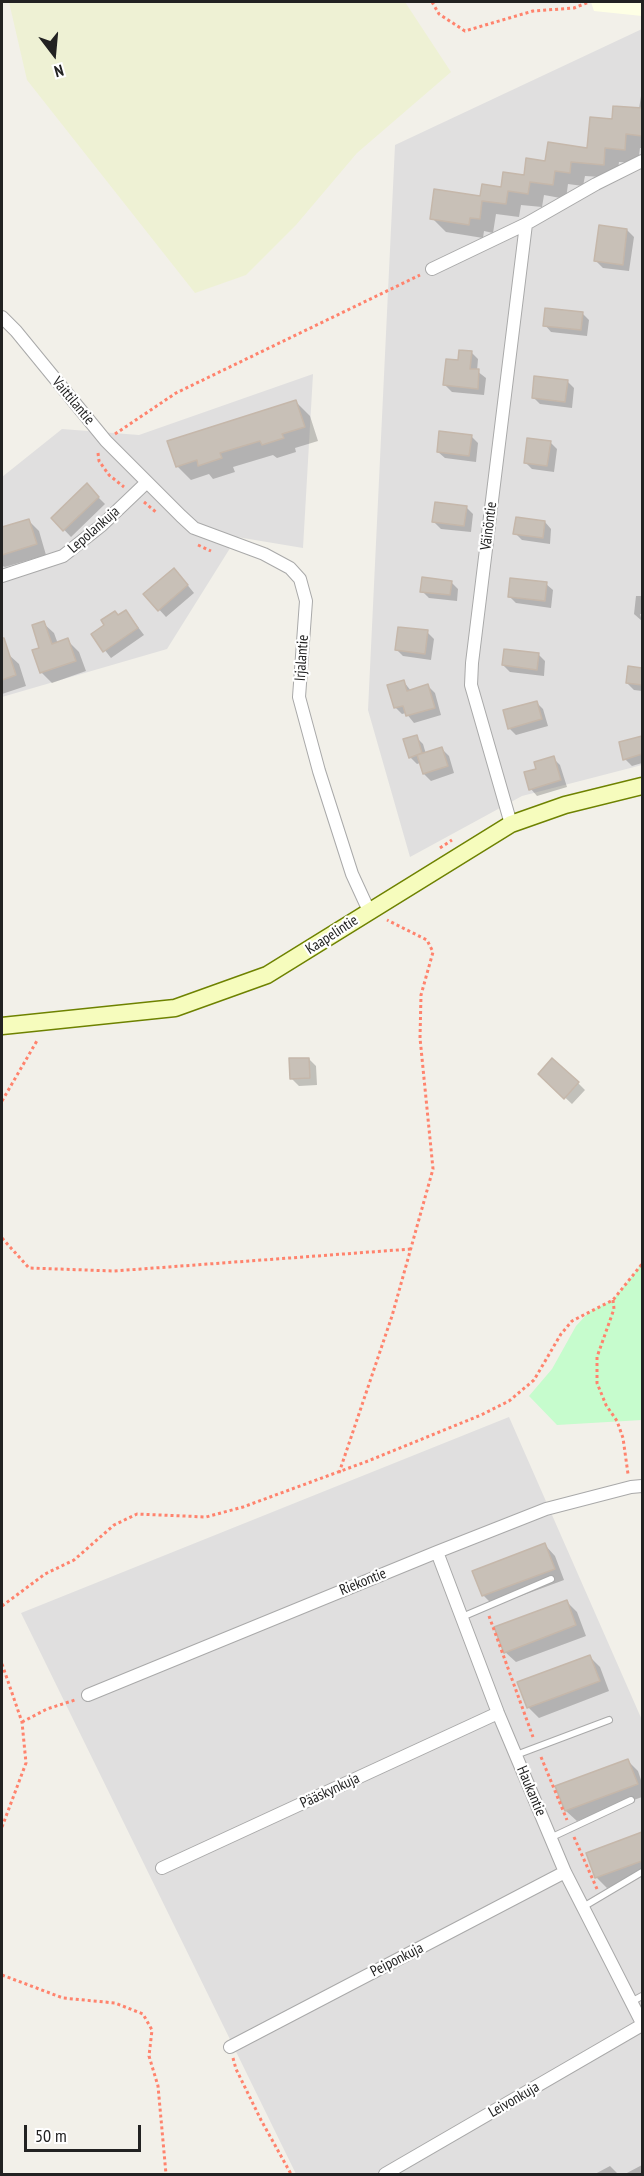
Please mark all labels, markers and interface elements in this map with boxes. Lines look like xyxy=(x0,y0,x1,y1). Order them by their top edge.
north arrow xyxy=(24,24,84,84)
text: N xyxy=(52,60,66,82)
street label: Vaittilantie xyxy=(48,373,98,429)
street label: Väinöntie xyxy=(477,501,501,551)
street label: Lepolankuja xyxy=(65,503,123,557)
street label: Irjalantie xyxy=(291,634,313,682)
street label: Kaapelintie xyxy=(302,911,362,959)
street label: Riekontie xyxy=(337,1564,389,1600)
street label: Haukantie xyxy=(512,1763,550,1819)
street label: Pääskynkuja xyxy=(297,1769,363,1813)
street label: Peiponkuja xyxy=(368,1939,426,1981)
street label: Leivonkuja xyxy=(485,2078,543,2122)
scale bar xyxy=(27,2113,144,2151)
text: 50 m xyxy=(35,2124,67,2147)

